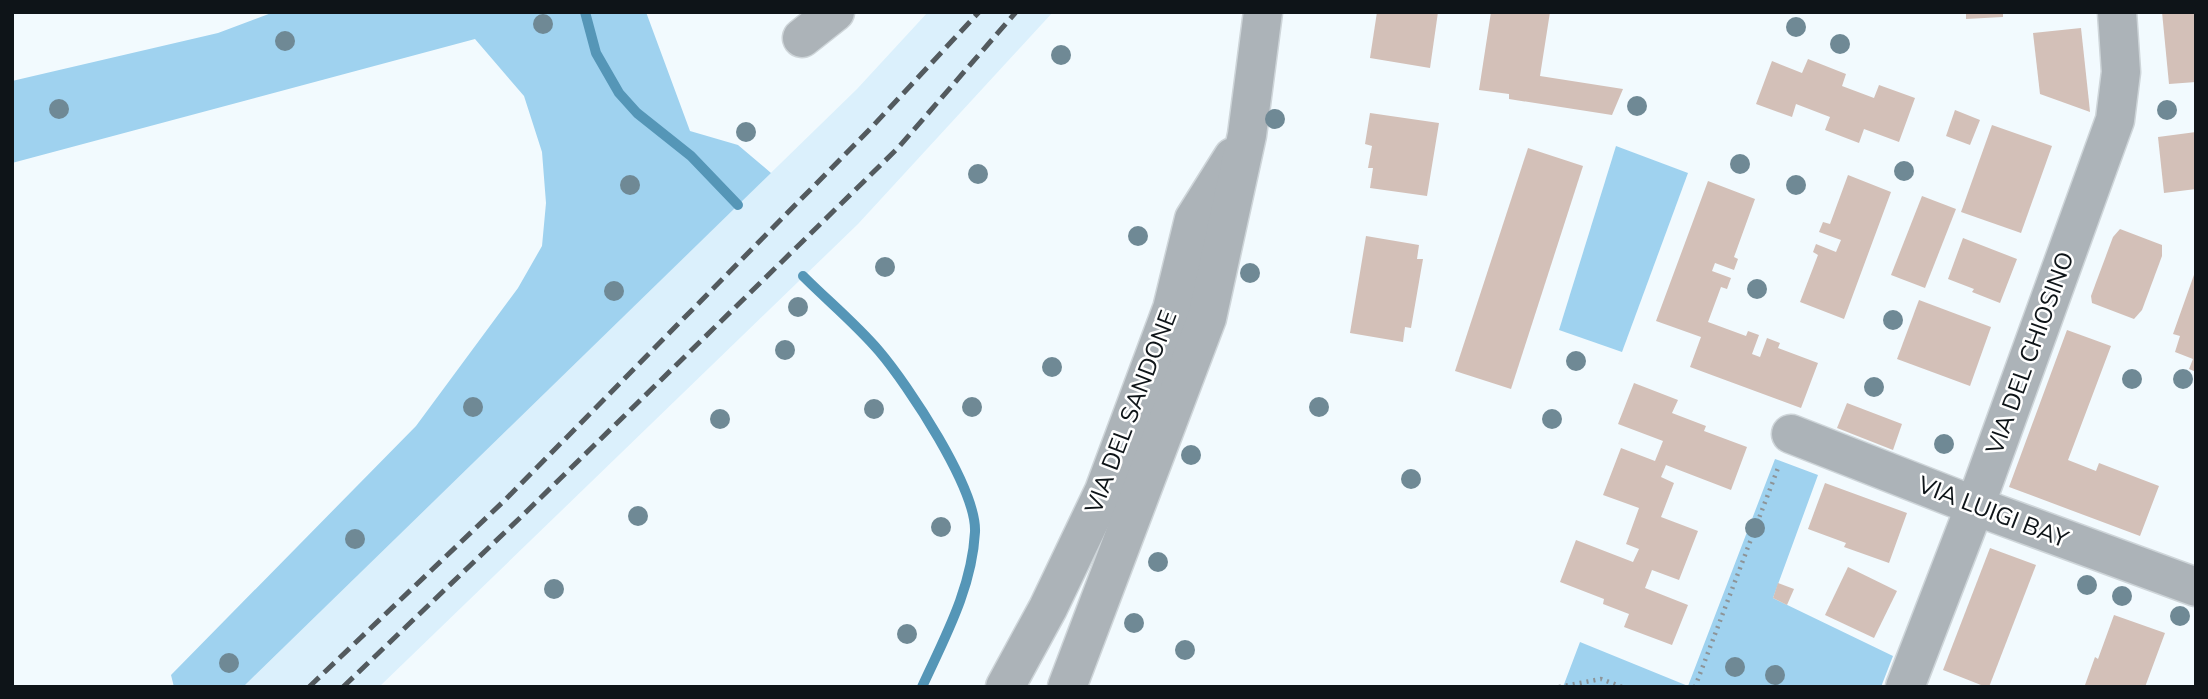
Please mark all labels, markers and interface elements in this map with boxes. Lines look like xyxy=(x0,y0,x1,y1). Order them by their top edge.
street label: VIA DEL CHIOSINO xyxy=(1978,247,2082,460)
street label: VIA DEL SANDONE xyxy=(1077,306,1185,519)
street label: VIA LUIGI BAY xyxy=(1912,468,2073,556)

